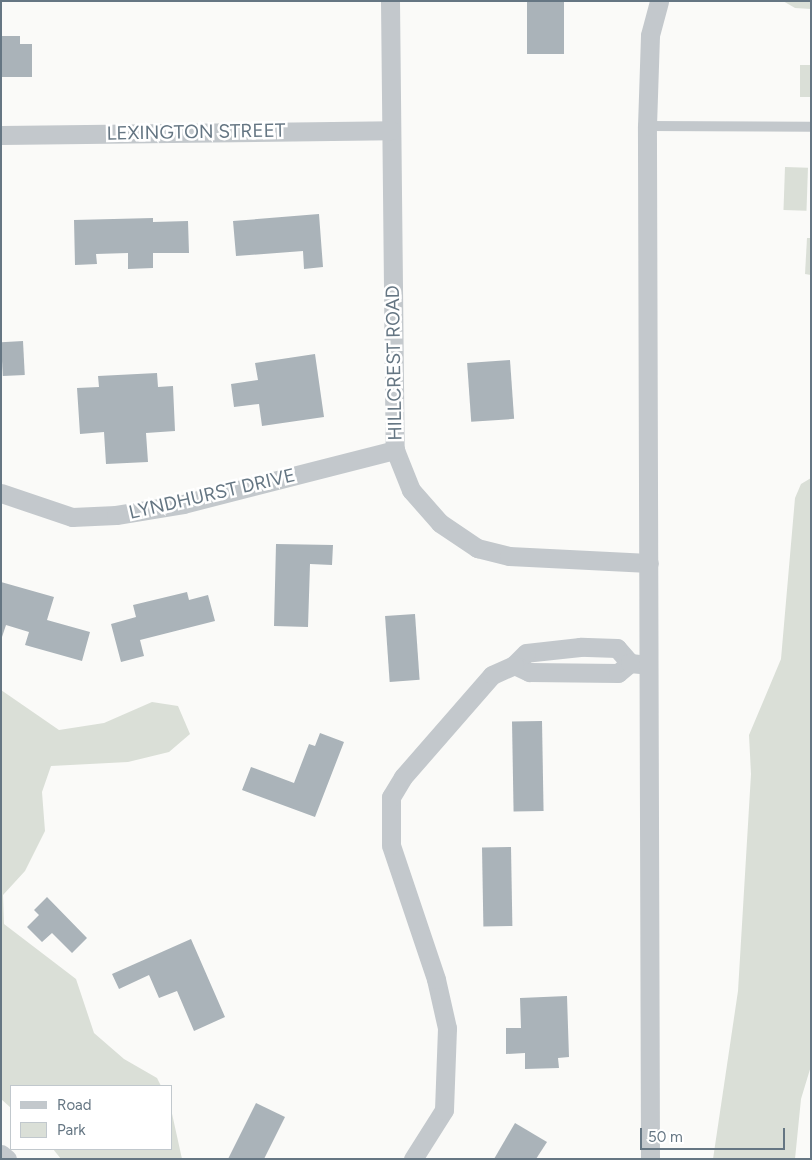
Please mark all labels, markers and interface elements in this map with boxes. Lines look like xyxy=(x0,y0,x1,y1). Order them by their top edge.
street label: LEXINGTON STREET xyxy=(106,119,286,145)
street label: HILLCREST ROAD xyxy=(381,285,407,441)
street label: LYNDHURST DRIVE xyxy=(127,464,297,524)
legend xyxy=(10,1085,172,1150)
text: Road xyxy=(57,1096,92,1114)
scale bar xyxy=(642,1118,787,1150)
text: Park xyxy=(57,1121,86,1139)
text: 50 m xyxy=(648,1128,683,1146)

